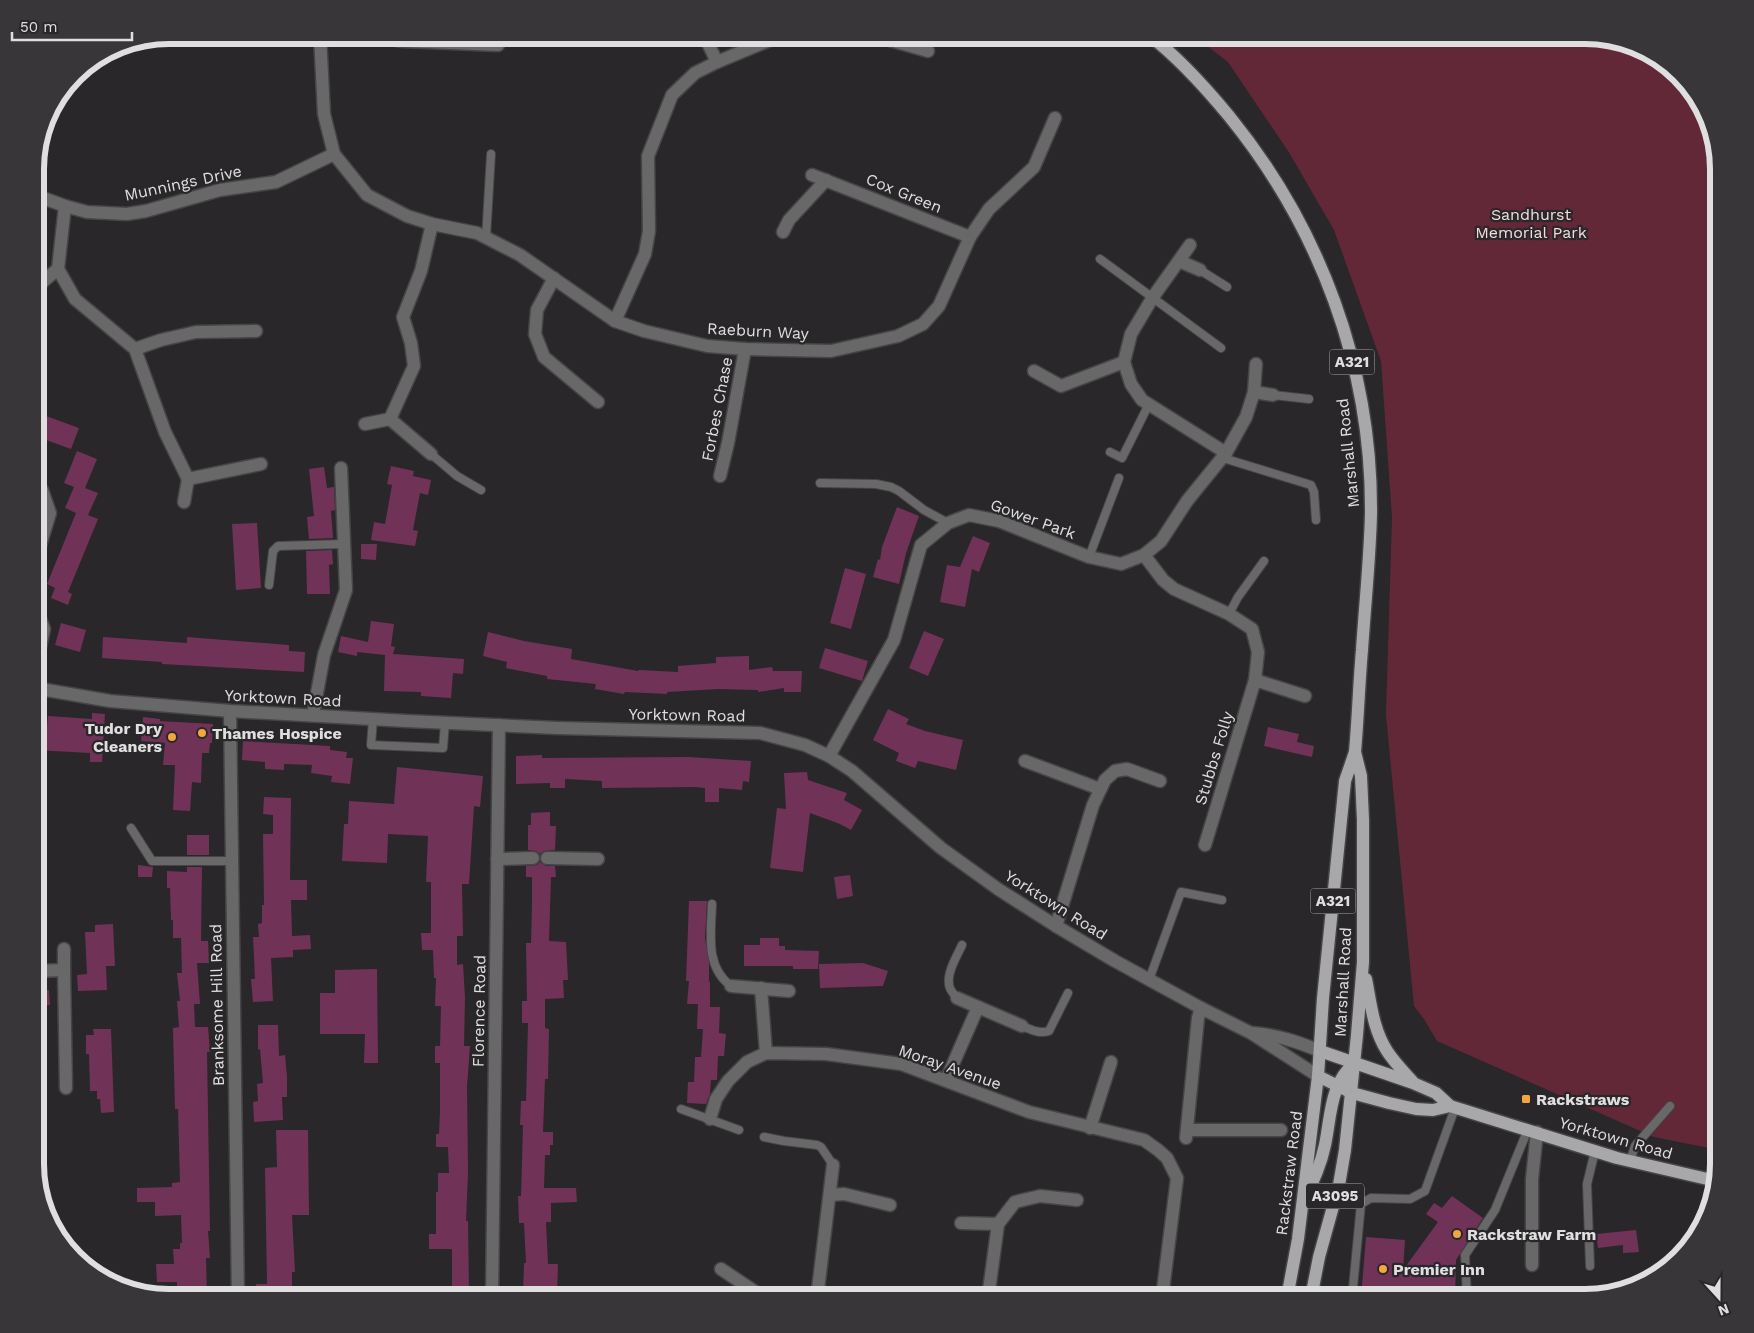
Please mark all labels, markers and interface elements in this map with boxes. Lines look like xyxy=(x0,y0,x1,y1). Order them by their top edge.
scale bar xyxy=(12,10,132,42)
text: 50 m xyxy=(20,18,57,36)
street label: Munnings Drive xyxy=(123,161,243,205)
street label: Cox Green xyxy=(863,169,945,217)
park label: Sandhurst Memorial Park xyxy=(1475,205,1587,242)
street label: Raeburn Way xyxy=(707,319,810,343)
road number: A321 xyxy=(1330,350,1374,374)
street label: Forbes Chase xyxy=(698,355,736,463)
street label: Marshall Road xyxy=(1333,397,1363,509)
street label: Gower Park xyxy=(988,495,1078,543)
street label: Yorktown Road xyxy=(224,685,342,711)
street label: Yorktown Road xyxy=(628,704,746,726)
street label: Stubbs Folly xyxy=(1191,708,1237,807)
place label: Tudor Dry Cleaners xyxy=(84,719,163,756)
place label: Thames Hospice xyxy=(212,724,342,743)
marker: Thames Hospice xyxy=(196,727,208,739)
marker: Tudor Dry Cleaners xyxy=(166,731,178,743)
street label: Yorktown Road xyxy=(1001,866,1111,944)
road number: A321 xyxy=(1310,888,1356,914)
street label: Branksome Hill Road xyxy=(206,924,228,1086)
street label: Marshall Road xyxy=(1331,927,1355,1037)
street label: Florence Road xyxy=(469,955,489,1067)
street label: Moray Avenue xyxy=(896,1041,1004,1093)
place label: Rackstraws xyxy=(1536,1090,1630,1109)
marker: Rackstraws xyxy=(1520,1093,1532,1105)
street label: Rackstraw Road xyxy=(1272,1110,1306,1236)
street label: Yorktown Road xyxy=(1557,1113,1675,1163)
road number: A3095 xyxy=(1306,1184,1364,1208)
place label: Rackstraw Farm xyxy=(1467,1225,1596,1244)
marker: Rackstraw Farm xyxy=(1451,1228,1463,1240)
place label: Premier Inn xyxy=(1393,1260,1485,1279)
marker: Premier Inn xyxy=(1377,1263,1389,1275)
north arrow xyxy=(1694,1273,1744,1323)
text: N xyxy=(1716,1301,1731,1319)

